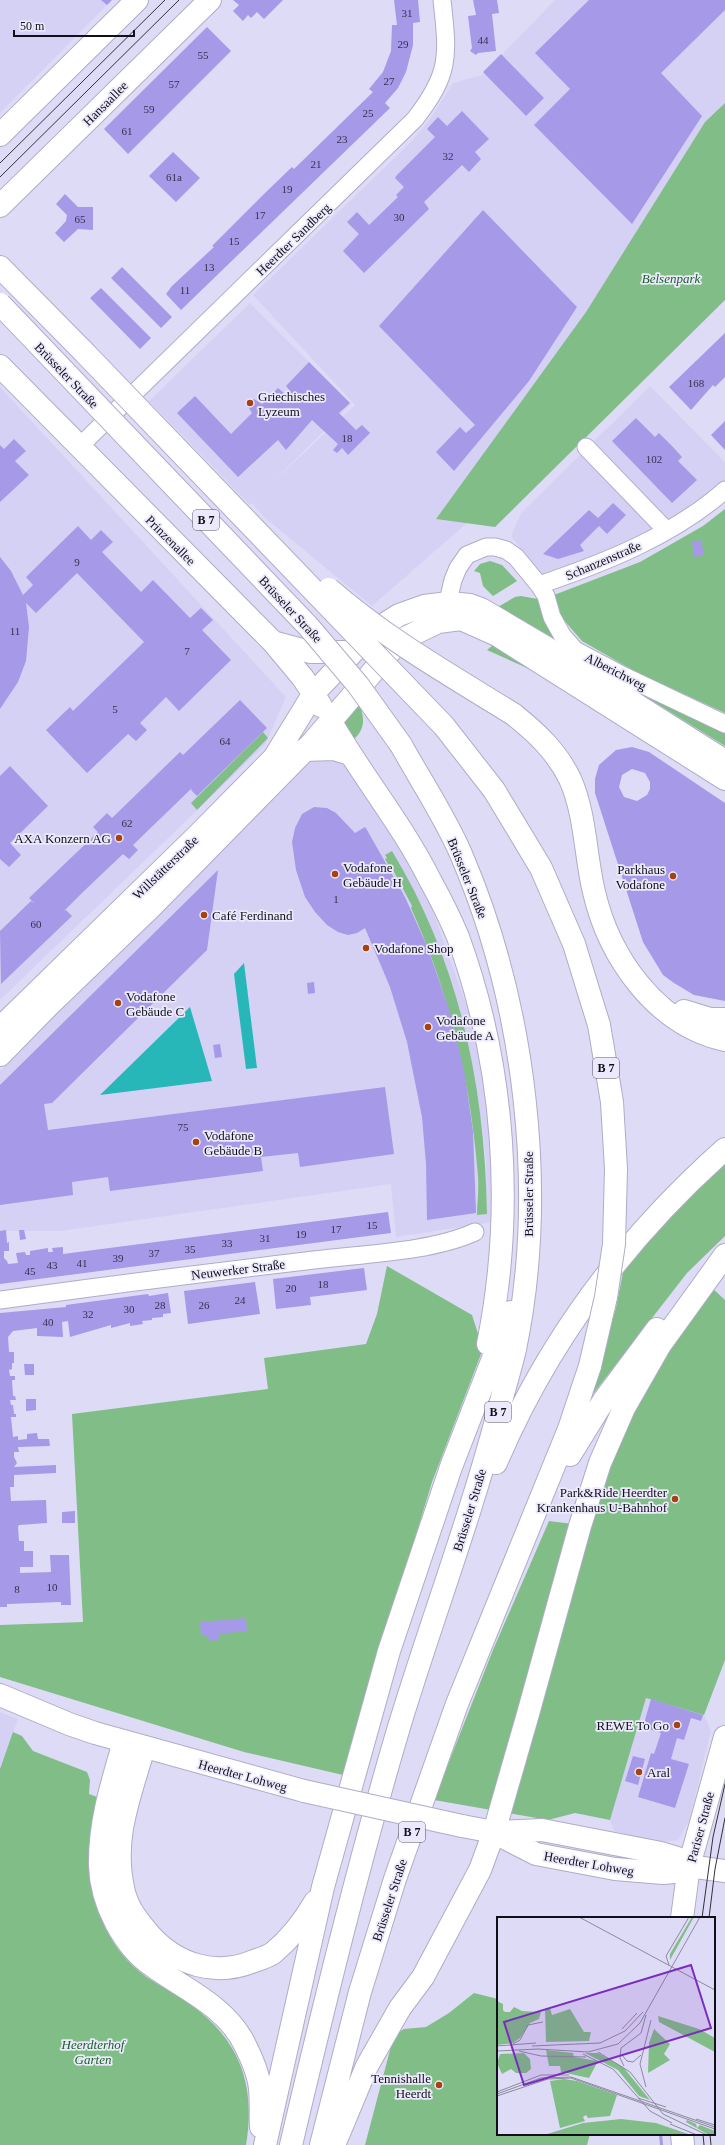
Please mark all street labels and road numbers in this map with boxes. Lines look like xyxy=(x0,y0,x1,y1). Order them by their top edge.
street label: Hansaallee xyxy=(80,78,131,129)
street label: Heerdter Sandberg xyxy=(253,200,334,279)
street label: Brüsseler Straße xyxy=(32,339,102,411)
road number: B 7 xyxy=(193,510,219,530)
street label: Prinzenallee xyxy=(143,512,199,569)
street label: Schanzenstraße xyxy=(563,538,644,583)
street label: Brüsseler Straße xyxy=(256,573,325,646)
street label: Alberichweg xyxy=(582,650,650,694)
street label: Willstätterstraße xyxy=(129,832,201,902)
street label: Brüsseler Straße xyxy=(445,836,491,921)
road number: B 7 xyxy=(593,1058,619,1078)
street label: Brüsseler Straße xyxy=(521,1151,536,1237)
street label: Neuwerker Straße xyxy=(190,1256,286,1283)
road number: B 7 xyxy=(485,1402,511,1422)
street label: Brüsseler Straße xyxy=(450,1467,489,1553)
street label: Heerdter Lohweg xyxy=(197,1756,289,1795)
street label: Pariser Straße xyxy=(684,1790,717,1864)
road number: B 7 xyxy=(399,1822,425,1842)
street label: Heerdter Lohweg xyxy=(543,1848,636,1879)
street label: Brüsseler Straße xyxy=(369,1857,410,1943)

